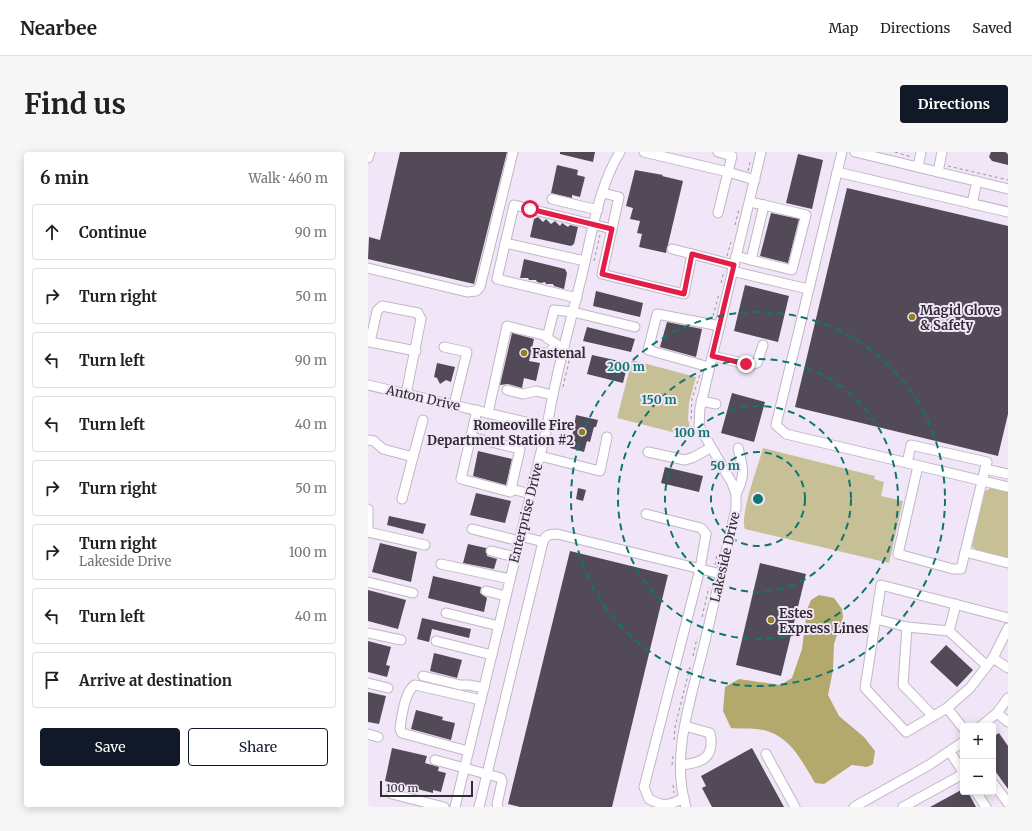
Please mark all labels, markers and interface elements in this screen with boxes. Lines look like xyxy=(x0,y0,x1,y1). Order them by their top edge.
text: Nearbee xyxy=(20,16,97,40)
text: Map xyxy=(828,19,858,37)
text: Directions xyxy=(880,19,950,37)
text: Saved xyxy=(972,19,1012,37)
button: Directions xyxy=(900,85,1008,123)
text: Find us xyxy=(24,86,126,122)
text: 6 min xyxy=(40,167,89,189)
text: Walk · 460 m xyxy=(249,170,328,187)
route start xyxy=(521,200,539,218)
icon: ahead xyxy=(41,221,63,243)
text: Continue xyxy=(79,223,147,242)
text: 90 m xyxy=(295,224,327,241)
icon: right xyxy=(41,285,63,307)
text: Turn right xyxy=(79,287,157,306)
text: 50 m xyxy=(295,288,327,305)
place label: Magid Glove & Safety xyxy=(920,302,1000,334)
marker: Magid Glove & Safety xyxy=(907,312,917,322)
place label: Fastenal xyxy=(532,345,586,362)
marker: Fastenal xyxy=(519,348,529,358)
icon: left xyxy=(41,349,63,371)
text: Turn left xyxy=(79,351,145,370)
text: 90 m xyxy=(295,352,327,369)
route end xyxy=(737,355,755,373)
text: 200 m xyxy=(607,359,645,374)
street label: Anton Drive xyxy=(383,381,462,415)
text: 150 m xyxy=(642,392,677,407)
icon: left xyxy=(41,413,63,435)
text: Turn left xyxy=(79,415,145,434)
text: 40 m xyxy=(295,416,327,433)
place label: Romeoville Fire Department Station #2 xyxy=(427,417,574,449)
text: 100 m xyxy=(674,425,710,440)
marker: Romeoville Fire Department Station #2 xyxy=(577,427,587,437)
text: 50 m xyxy=(710,458,740,473)
street label: Enterprise Drive xyxy=(505,461,547,565)
icon: right xyxy=(41,477,63,499)
text: Turn right xyxy=(79,479,157,498)
text: 50 m xyxy=(295,480,327,497)
centre of rings xyxy=(751,492,765,506)
street label: Lakeside Drive xyxy=(706,510,744,604)
text: Turn right xyxy=(79,534,157,553)
icon: right xyxy=(41,541,63,563)
text: 100 m xyxy=(289,544,327,561)
text: Lakeside Drive xyxy=(79,553,171,570)
icon: left xyxy=(41,605,63,627)
place label: Estes Express Lines xyxy=(779,605,869,637)
text: Turn left xyxy=(79,607,145,626)
text: 40 m xyxy=(295,608,327,625)
marker: Estes Express Lines xyxy=(766,615,776,625)
icon: arrive xyxy=(41,669,63,691)
text: Arrive at destination xyxy=(79,671,232,690)
map controls xyxy=(960,723,996,795)
button: + xyxy=(960,723,996,759)
button: Save xyxy=(40,728,180,766)
button: Share xyxy=(188,728,328,766)
button: − xyxy=(960,759,996,795)
scale bar xyxy=(380,779,473,798)
text: 100 m xyxy=(386,781,418,795)

